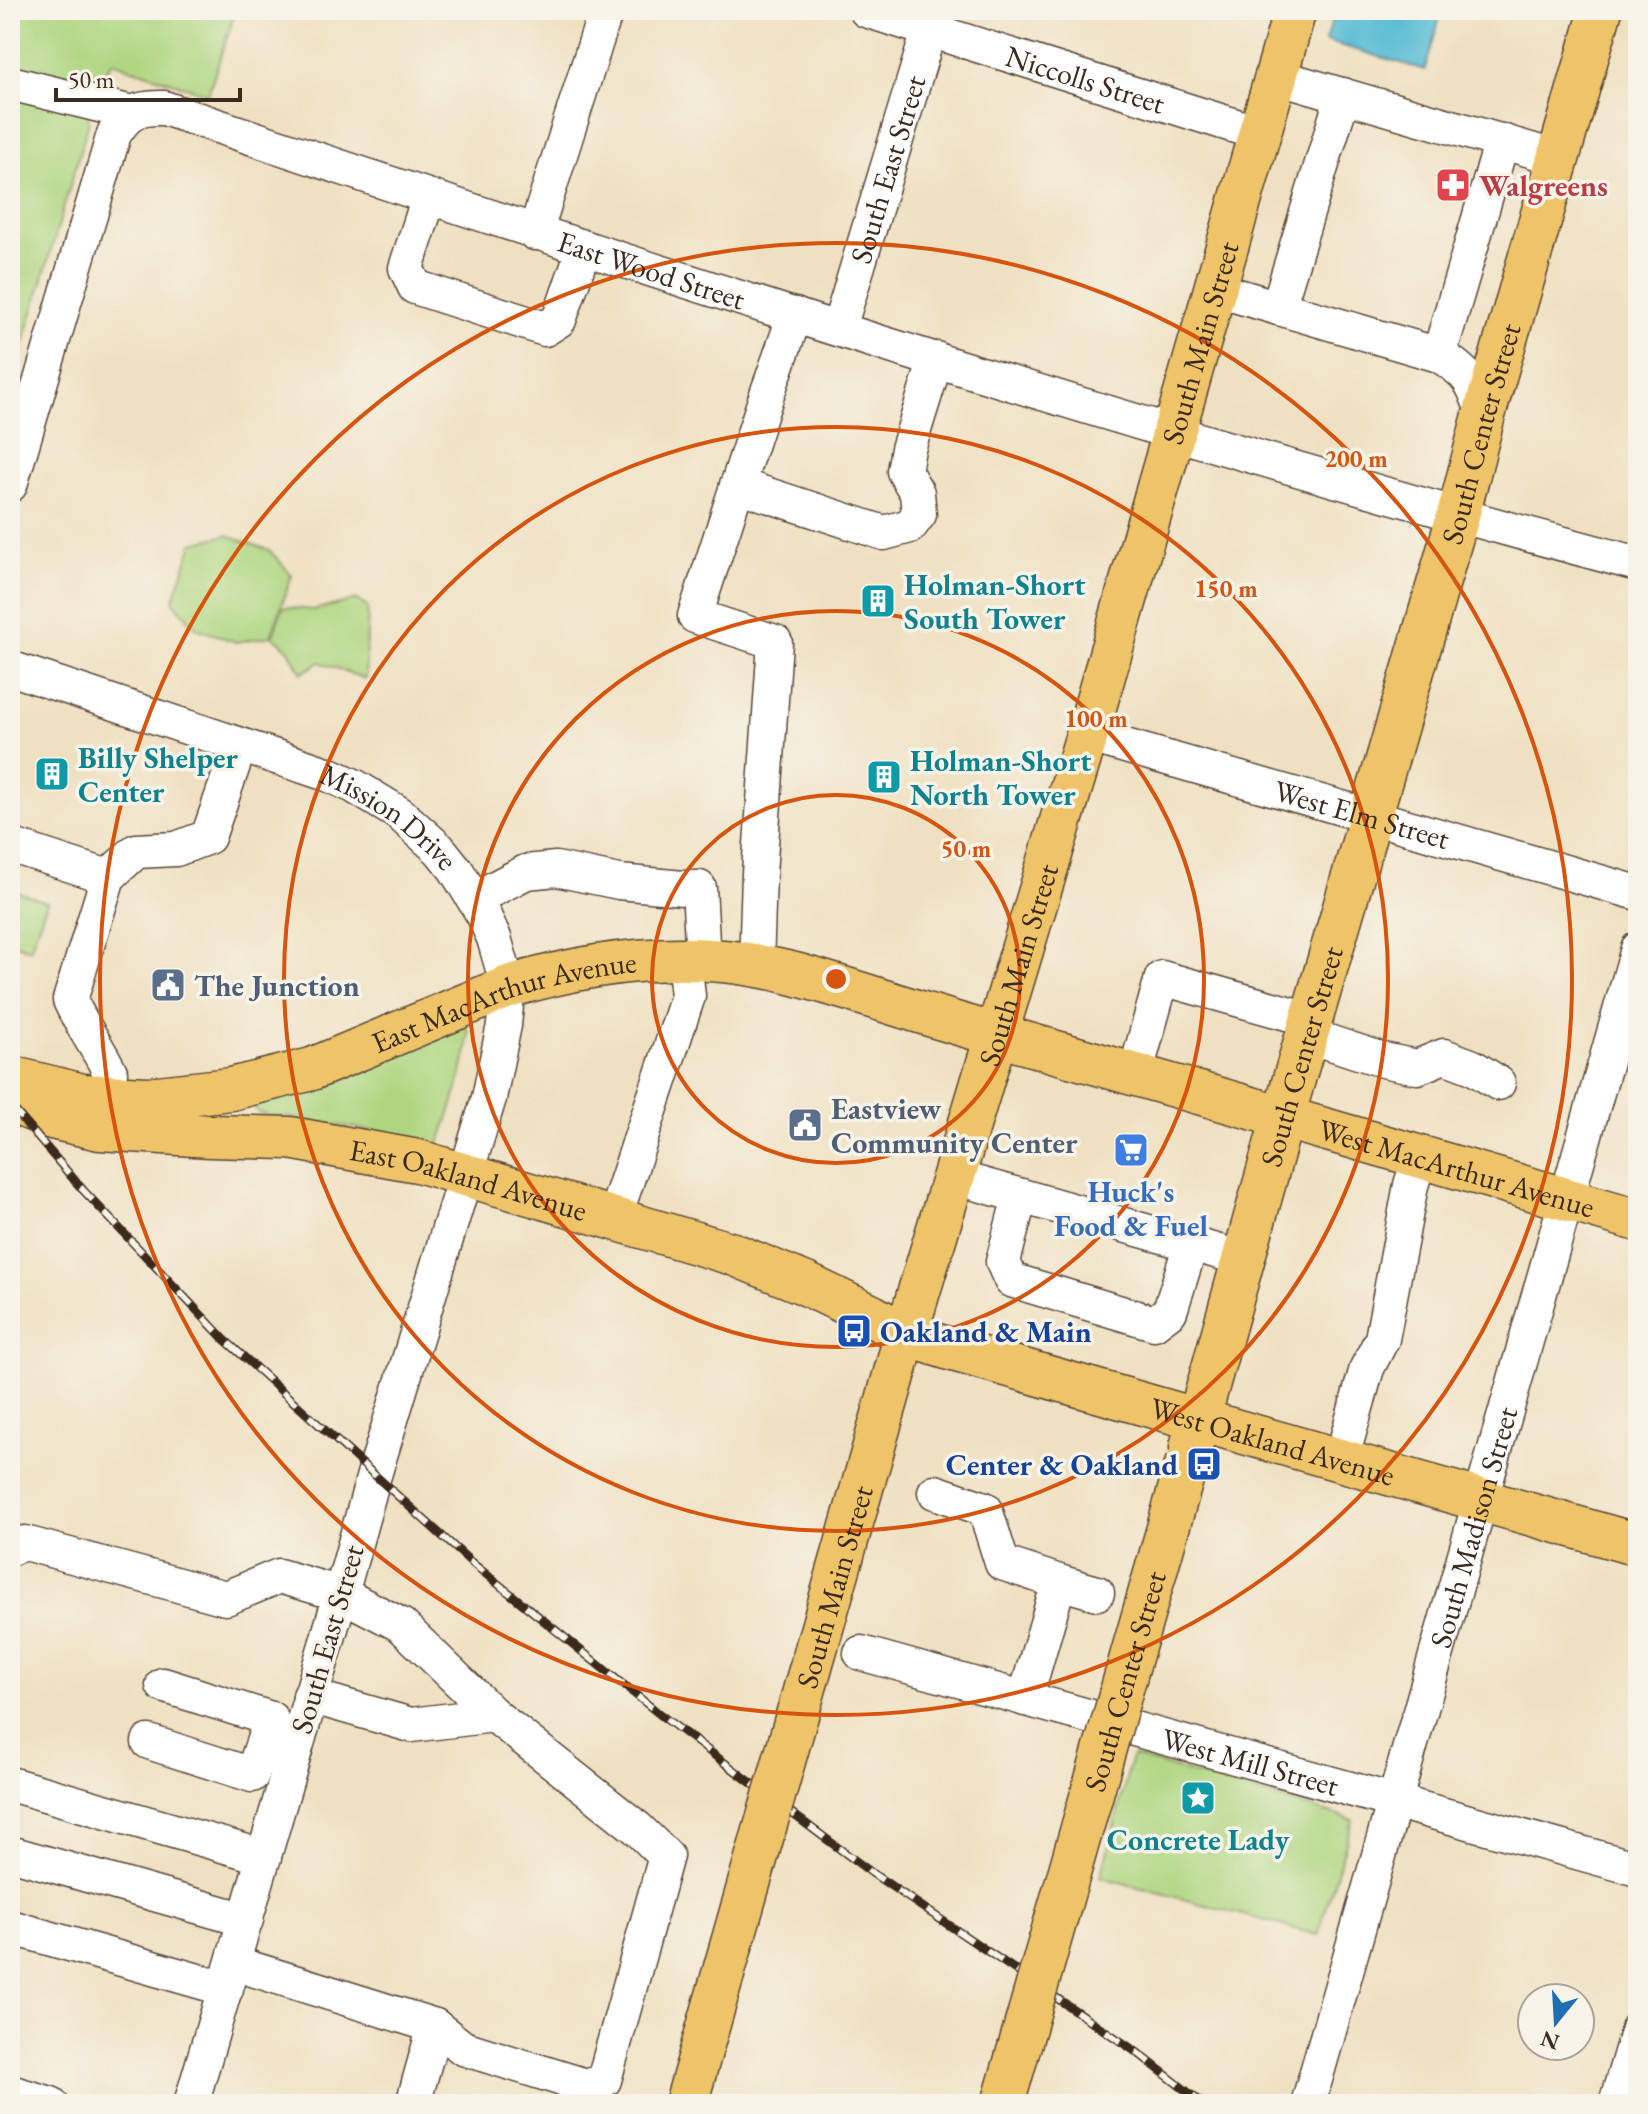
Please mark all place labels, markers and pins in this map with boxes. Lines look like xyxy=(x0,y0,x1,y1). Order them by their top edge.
pharmacy icon: Walgreens xyxy=(1434,166,1472,204)
place label: Walgreens xyxy=(1479,166,1608,205)
place label: Holman-Short South Tower xyxy=(904,565,1086,638)
building icon: Holman-Short South Tower xyxy=(859,582,897,620)
place label: Billy Shelper Center xyxy=(78,738,239,811)
place label: Holman-Short North Tower xyxy=(910,741,1092,814)
building icon: Billy Shelper Center xyxy=(33,755,71,793)
building icon: Holman-Short North Tower xyxy=(865,758,903,796)
centre of rings xyxy=(822,965,850,993)
public building icon: The Junction xyxy=(149,966,187,1004)
place label: The Junction xyxy=(194,966,360,1005)
place label: Eastview Community Center xyxy=(831,1089,1078,1162)
public building icon: Eastview Community Center xyxy=(786,1106,824,1144)
supermarket icon: Huck's Food & Fuel xyxy=(1112,1131,1150,1169)
place label: Huck's Food & Fuel xyxy=(1054,1172,1208,1245)
bus stop icon: Oakland & Main xyxy=(835,1312,873,1350)
place label: Oakland & Main xyxy=(880,1312,1092,1351)
place label: Center & Oakland xyxy=(946,1445,1178,1484)
bus stop icon: Center & Oakland xyxy=(1185,1445,1223,1483)
place icon: Concrete Lady xyxy=(1179,1779,1217,1817)
place label: Concrete Lady xyxy=(1107,1820,1290,1859)

